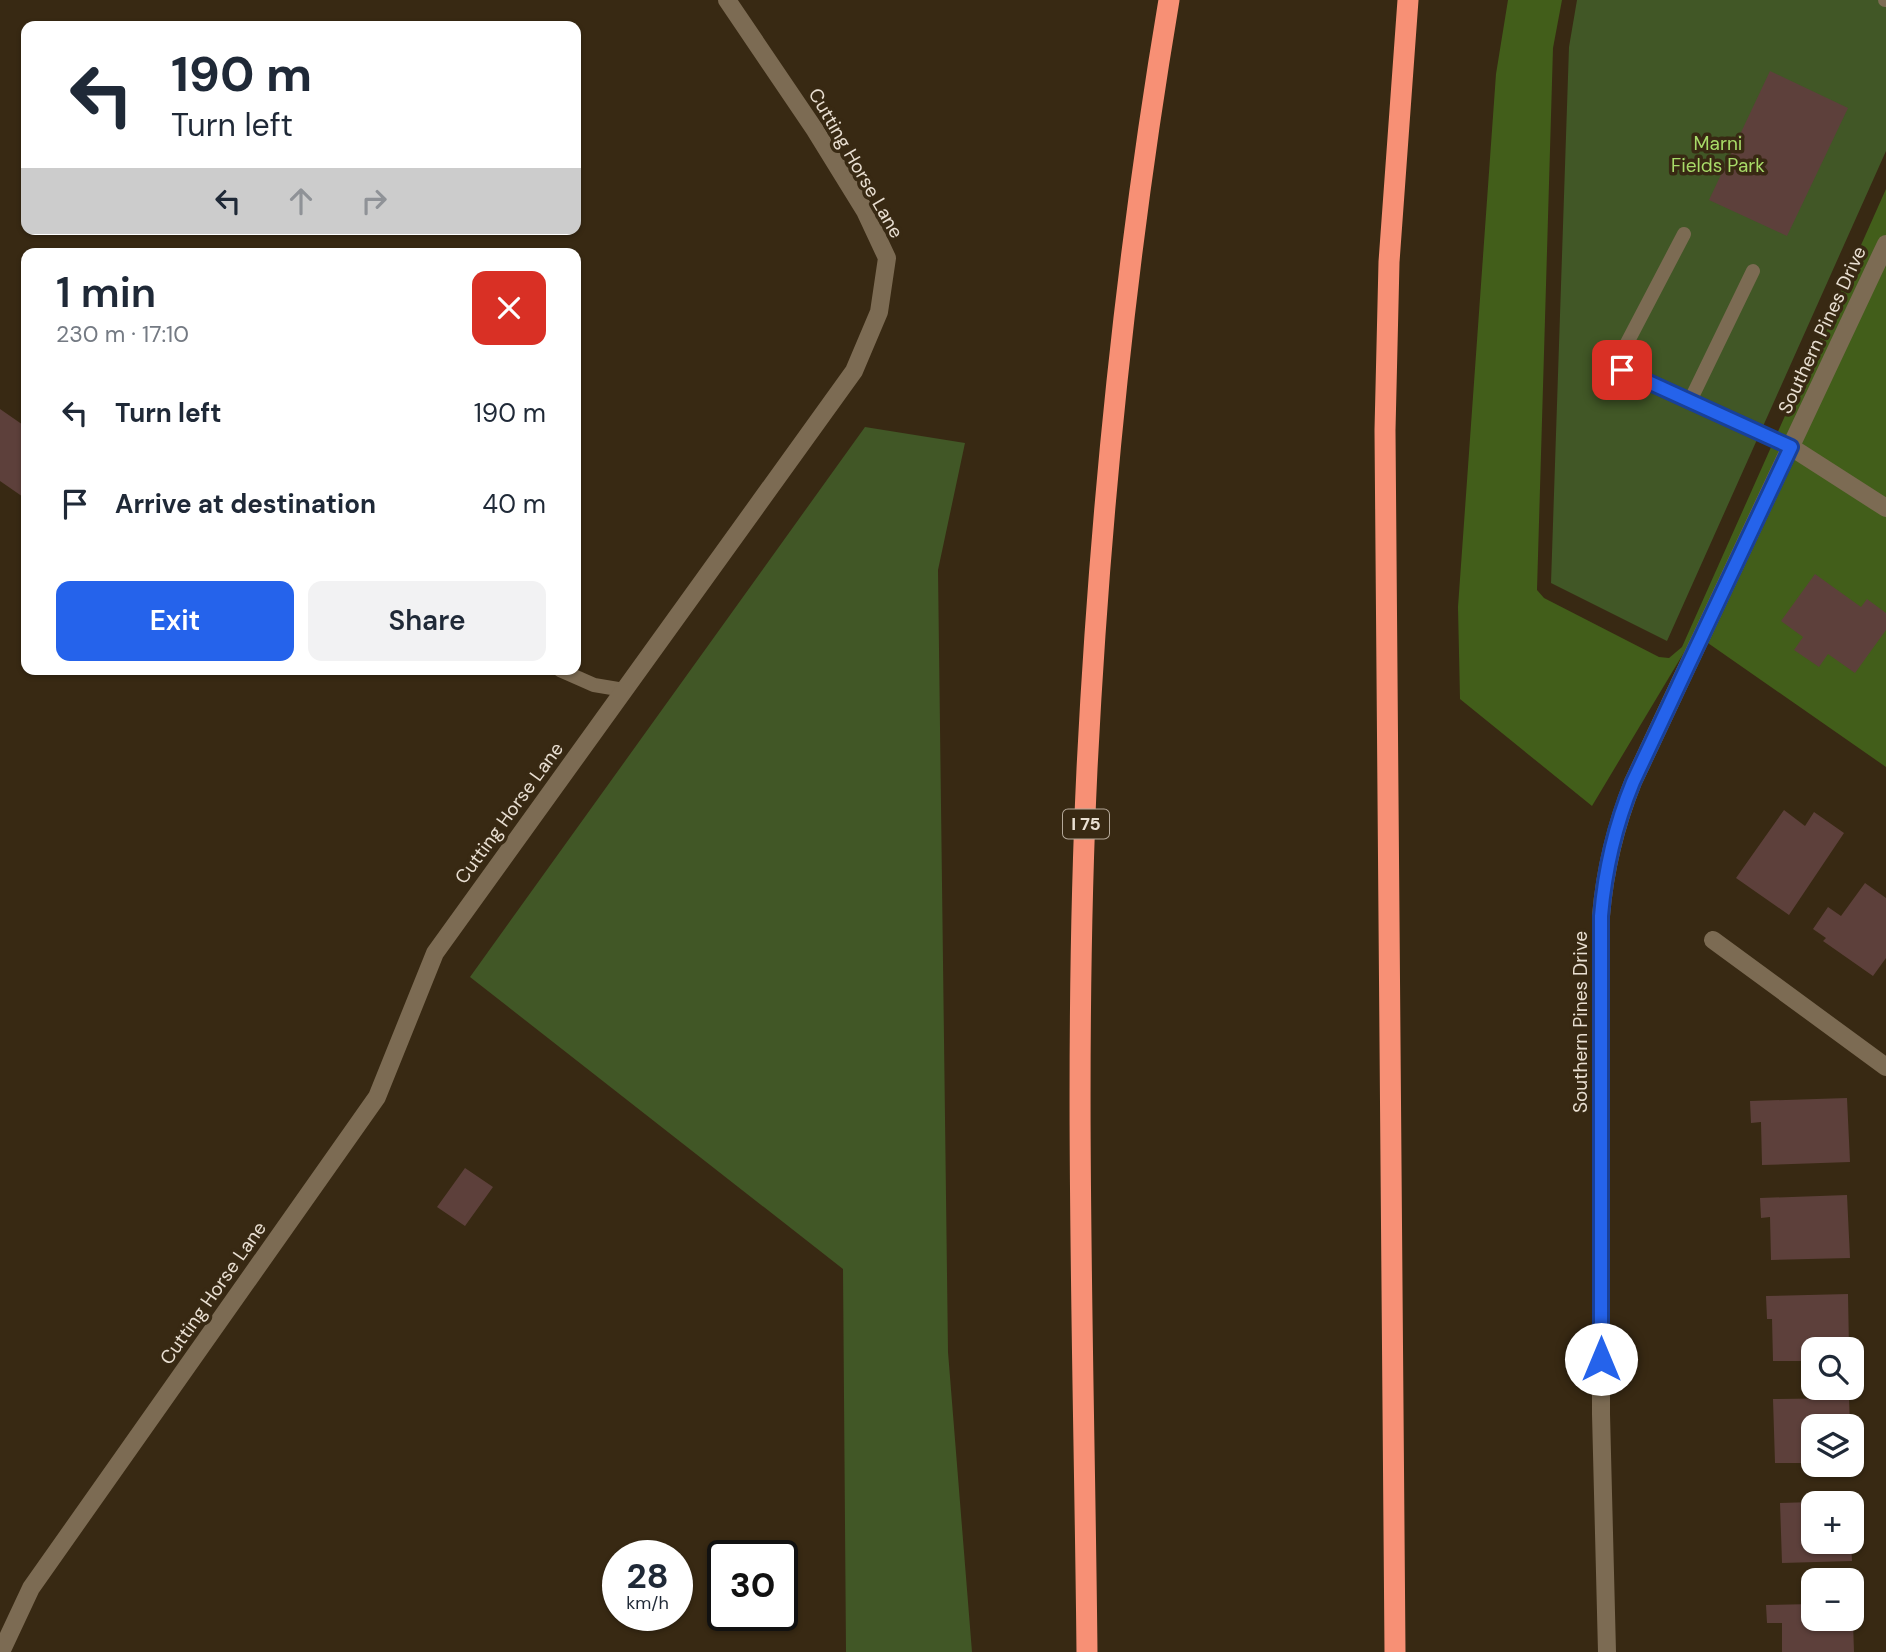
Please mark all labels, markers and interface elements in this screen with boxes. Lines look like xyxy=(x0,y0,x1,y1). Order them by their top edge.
text: 190 m xyxy=(171,42,312,106)
icon: left xyxy=(56,49,147,140)
street label: Cutting Horse Lane xyxy=(803,83,909,243)
text: Turn left xyxy=(171,104,293,146)
park label: Marni Fields Park xyxy=(1671,131,1765,178)
icon: left xyxy=(209,182,247,220)
icon: ahead xyxy=(282,182,320,220)
icon: right xyxy=(355,182,393,220)
street label: Southern Pines Drive xyxy=(1772,242,1872,418)
text: 1 min xyxy=(56,265,156,320)
button: close xyxy=(472,271,546,345)
text: 230 m · 17:10 xyxy=(56,319,189,349)
pin xyxy=(1592,340,1652,400)
icon: arrive xyxy=(1603,351,1641,389)
icon: left xyxy=(56,394,94,432)
text: Turn left xyxy=(115,396,222,430)
text: 190 m xyxy=(474,396,546,430)
icon: arrive xyxy=(56,485,94,523)
text: Arrive at destination xyxy=(115,487,376,521)
text: 40 m xyxy=(482,487,546,521)
button: Exit xyxy=(56,581,294,661)
button: Share xyxy=(308,581,546,661)
street label: Cutting Horse Lane xyxy=(449,737,569,889)
road number: I 75 xyxy=(1063,810,1109,838)
street label: Southern Pines Drive xyxy=(1568,931,1593,1113)
street label: Cutting Horse Lane xyxy=(154,1217,272,1369)
position arrow xyxy=(1564,1322,1638,1396)
map controls xyxy=(1801,1337,1864,1631)
button: search xyxy=(1801,1337,1864,1400)
button: layers xyxy=(1801,1414,1864,1477)
button: + xyxy=(1801,1491,1864,1554)
speed limit sign: 30 xyxy=(707,1540,798,1631)
text: 28 xyxy=(626,1553,669,1599)
button: − xyxy=(1801,1568,1864,1631)
text: km/h xyxy=(626,1591,669,1615)

